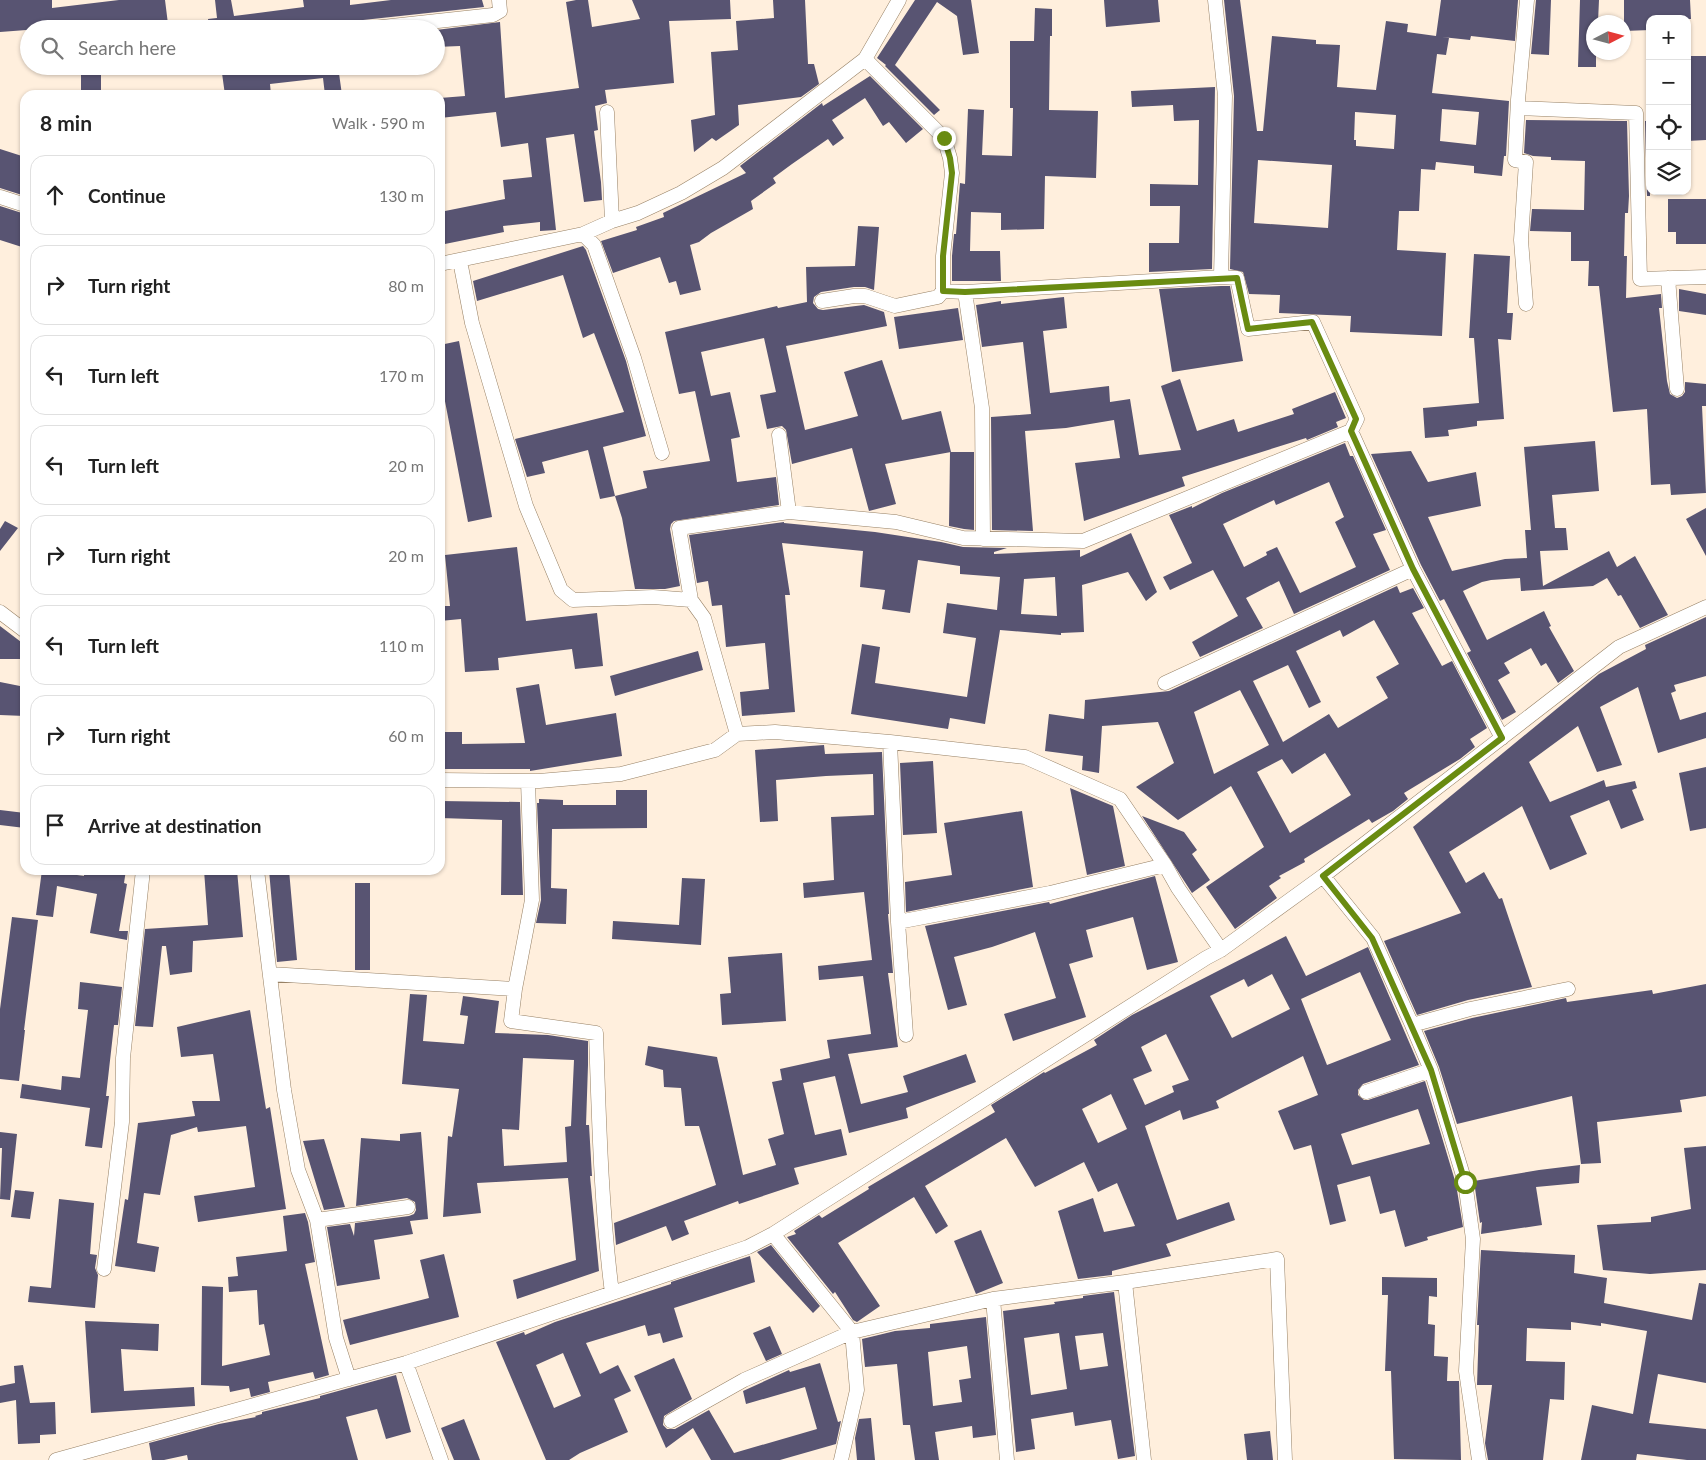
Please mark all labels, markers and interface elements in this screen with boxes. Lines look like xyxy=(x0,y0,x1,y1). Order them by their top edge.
north arrow xyxy=(1586,15,1631,60)
map controls xyxy=(1646,15,1691,195)
button: + xyxy=(1646,15,1691,60)
search box xyxy=(20,20,445,75)
icon: search xyxy=(38,34,66,62)
text: Search here xyxy=(78,36,176,59)
button: − xyxy=(1646,60,1691,105)
button: locate xyxy=(1646,105,1691,150)
text: 8 min xyxy=(40,110,92,135)
text: Walk · 590 m xyxy=(332,113,425,132)
route end xyxy=(933,127,956,150)
button: layers xyxy=(1646,150,1691,195)
icon: ahead xyxy=(41,181,69,209)
text: Continue xyxy=(88,184,166,207)
text: 130 m xyxy=(379,186,424,205)
icon: right xyxy=(41,271,69,299)
text: Turn right xyxy=(88,274,170,297)
text: 80 m xyxy=(388,276,424,295)
icon: left xyxy=(41,361,69,389)
text: Turn left xyxy=(88,364,159,387)
text: 170 m xyxy=(379,366,424,385)
icon: left xyxy=(41,451,69,479)
text: Turn left xyxy=(88,454,159,477)
text: 20 m xyxy=(388,456,424,475)
icon: right xyxy=(41,541,69,569)
text: Turn right xyxy=(88,544,170,567)
text: 20 m xyxy=(388,546,424,565)
icon: left xyxy=(41,631,69,659)
text: Turn left xyxy=(88,634,159,657)
text: 110 m xyxy=(379,636,424,655)
icon: right xyxy=(41,721,69,749)
text: Turn right xyxy=(88,724,170,747)
text: 60 m xyxy=(388,726,424,745)
icon: arrive xyxy=(41,811,69,839)
text: Arrive at destination xyxy=(88,814,261,837)
route start xyxy=(1454,1171,1477,1194)

